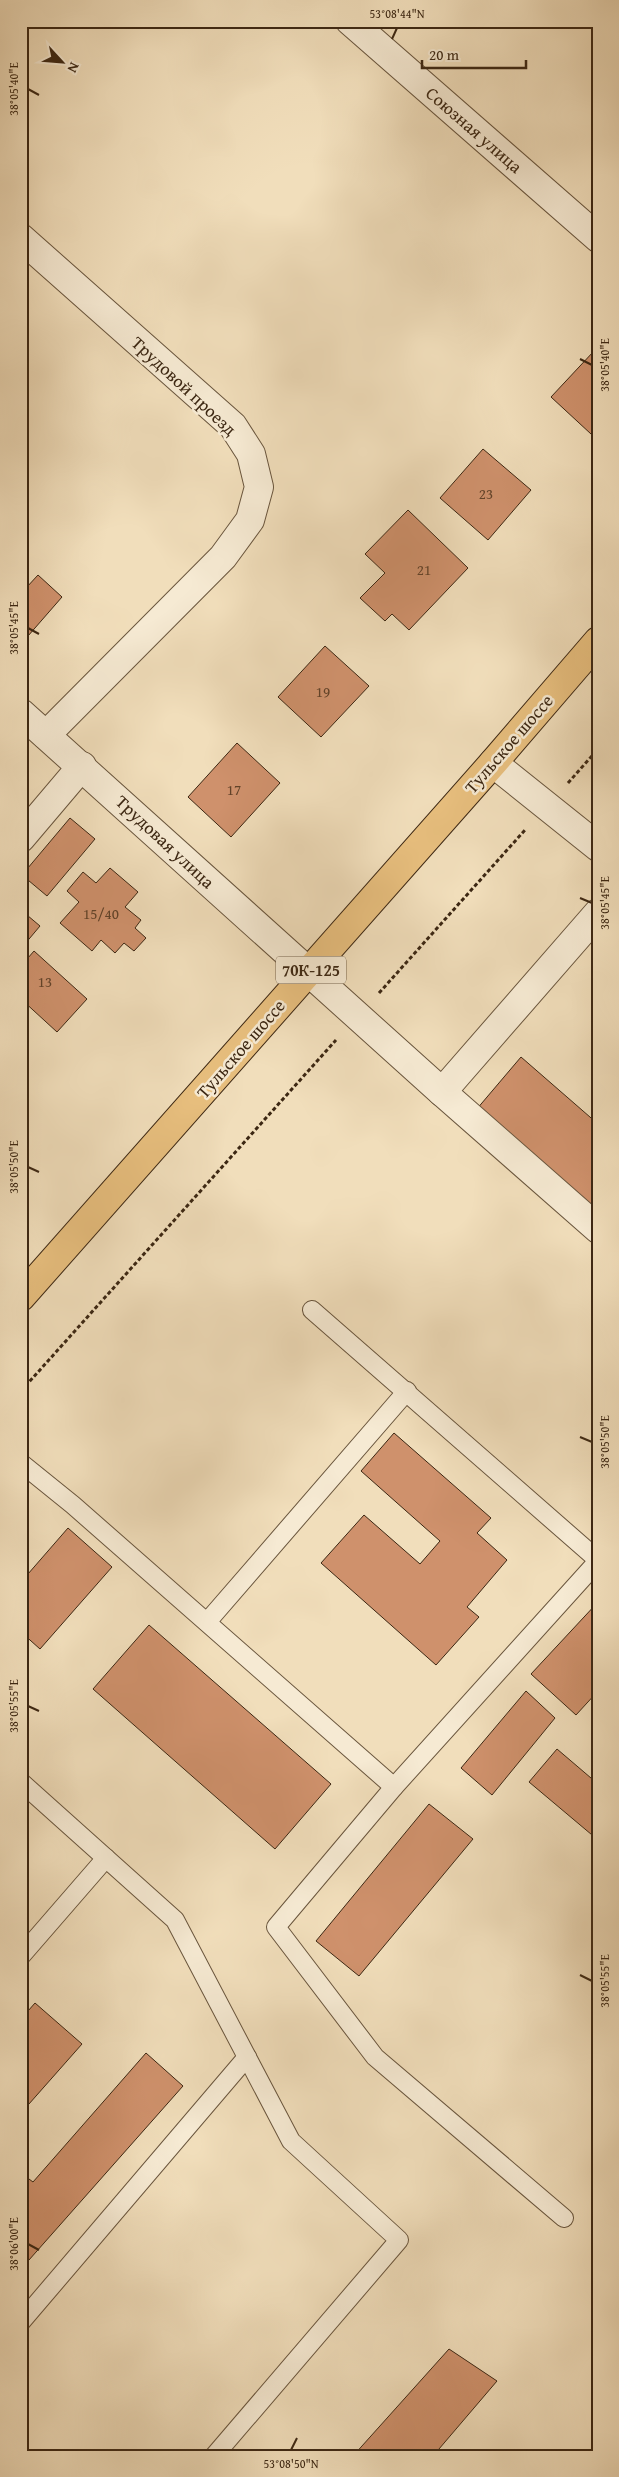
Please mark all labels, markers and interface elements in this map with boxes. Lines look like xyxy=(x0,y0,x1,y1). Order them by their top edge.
text: 53°08'44"N xyxy=(369,5,425,22)
north arrow xyxy=(38,38,88,88)
scale bar xyxy=(422,38,525,70)
text: 20 m xyxy=(429,44,460,65)
text: N xyxy=(62,59,85,77)
text: 38°05'40"E xyxy=(5,62,22,116)
street label: Союзная улица xyxy=(420,80,529,180)
street label: Трудовой проезд xyxy=(126,329,243,442)
text: 38°05'40"E xyxy=(596,338,613,392)
house number: 23 xyxy=(479,483,493,504)
house number: 21 xyxy=(417,559,431,580)
text: 38°05'45"E xyxy=(5,601,22,655)
house number: 19 xyxy=(316,681,330,702)
street label: Тульское шоссе xyxy=(458,688,559,799)
house number: 17 xyxy=(227,779,241,800)
street label: Трудовая улица xyxy=(110,788,221,895)
text: 38°05'45"E xyxy=(596,876,613,930)
house number: 15/40 xyxy=(83,903,119,924)
road number: 70К-125 xyxy=(276,956,346,984)
house number: 13 xyxy=(38,971,52,992)
street label: Тульское шоссе xyxy=(190,993,291,1104)
text: 38°05'50"E xyxy=(5,1140,22,1194)
text: 38°05'50"E xyxy=(596,1415,613,1469)
text: 38°05'55"E xyxy=(5,1679,22,1733)
text: 38°05'55"E xyxy=(596,1954,613,2008)
text: 38°06'00"E xyxy=(5,2217,22,2271)
text: 53°08'50"N xyxy=(263,2455,319,2472)

